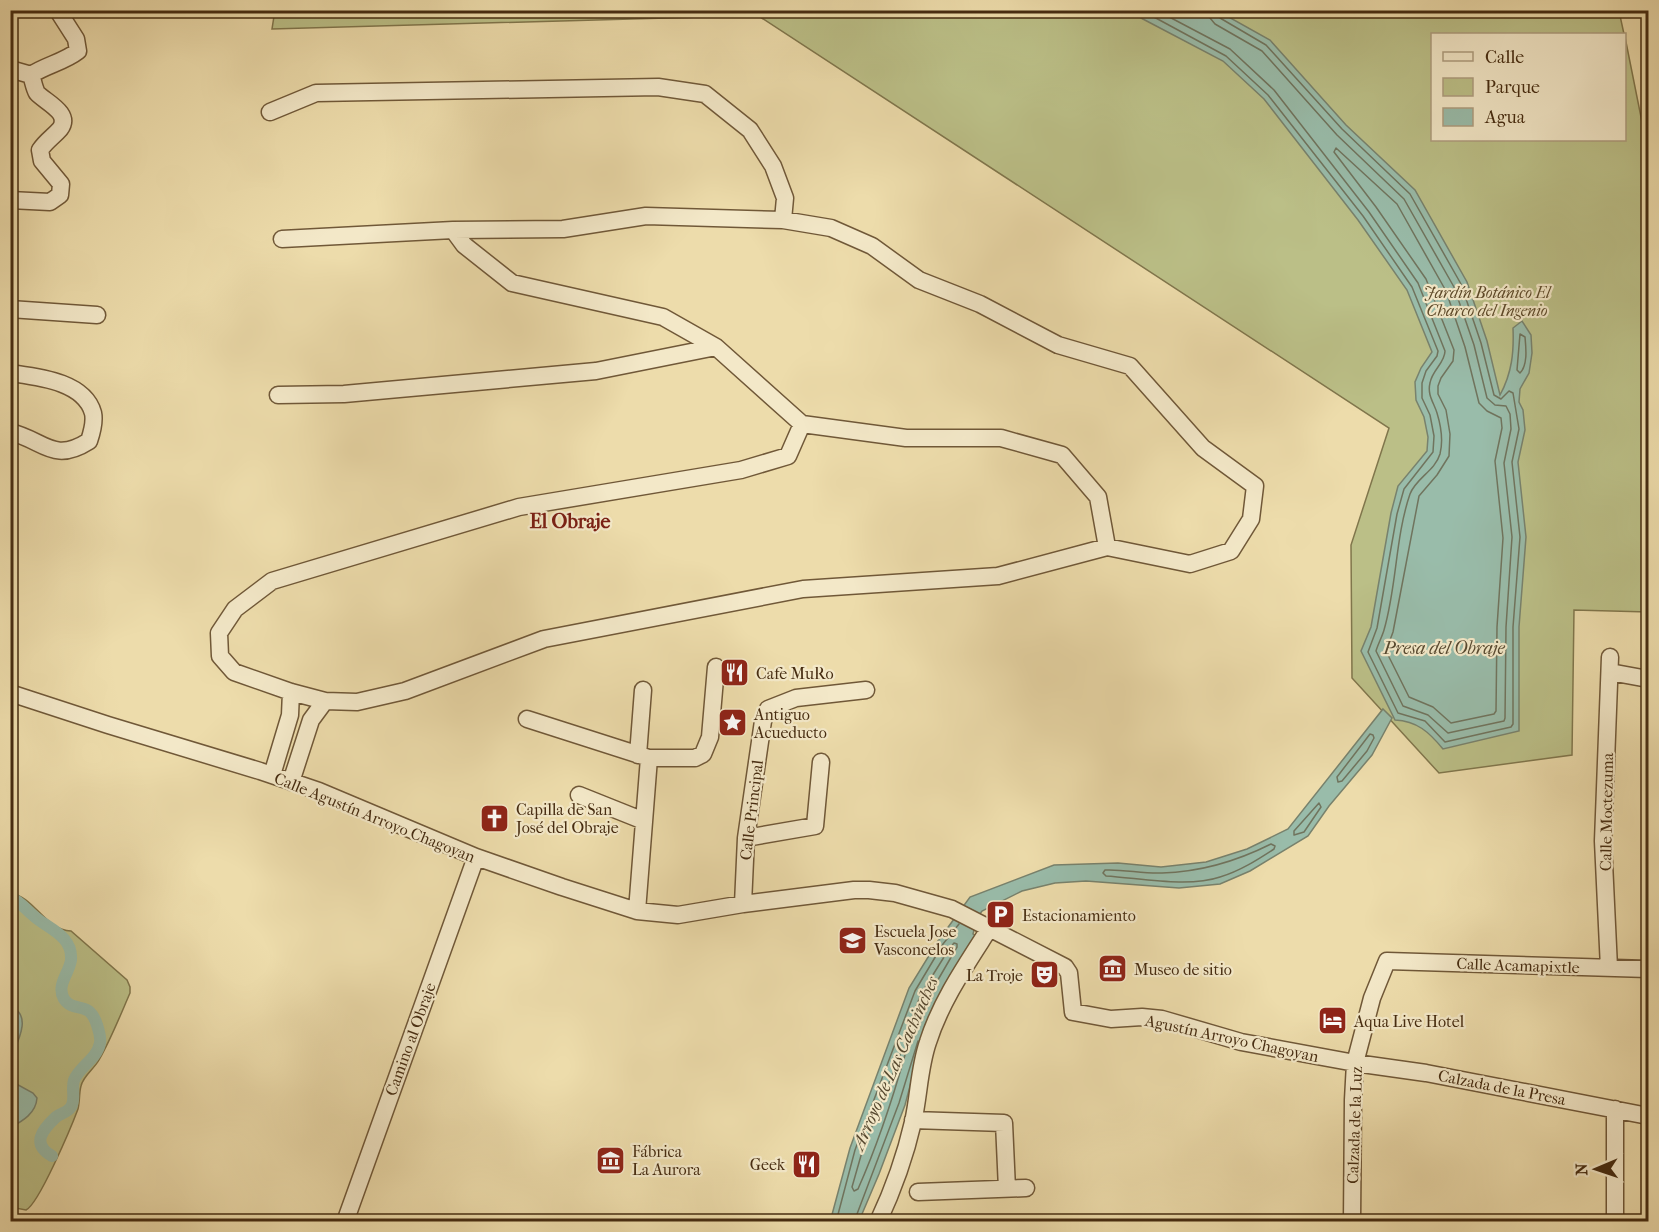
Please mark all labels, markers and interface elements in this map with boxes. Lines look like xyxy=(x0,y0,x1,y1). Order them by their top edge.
legend xyxy=(1431,33,1626,141)
text: Calle xyxy=(1485,47,1524,68)
text: Parque xyxy=(1485,77,1540,98)
text: Agua xyxy=(1484,107,1526,128)
park label: Jardín Botánico El Charco del Ingenio xyxy=(1424,283,1552,320)
district label: El Obraje xyxy=(530,510,611,533)
water label: Presa del Obraje xyxy=(1382,638,1505,659)
restaurant icon: Cafe MuRo xyxy=(719,657,751,689)
place label: Cafe MuRo xyxy=(756,664,834,683)
place label: Antiguo Acueducto xyxy=(753,705,827,742)
place icon: Antiguo Acueducto xyxy=(717,707,749,739)
street label: Calle Moctezuma xyxy=(1596,752,1617,871)
street label: Calle Principal xyxy=(736,758,767,861)
street label: Calle Agustín Arroyo Chagoyan xyxy=(272,768,479,867)
place label: Capilla de San José del Obraje xyxy=(514,800,619,837)
church icon: Capilla de San José del Obraje xyxy=(479,802,511,834)
parking icon: Estacionamiento xyxy=(985,899,1017,931)
place label: Estacionamiento xyxy=(1022,906,1136,925)
place label: Escuela Jose Vasconcelos xyxy=(873,922,957,959)
school or university icon: Escuela Jose Vasconcelos xyxy=(837,924,869,956)
museum icon: Museo de sitio xyxy=(1097,953,1129,985)
street label: Calle Acamapixtle xyxy=(1456,954,1580,977)
theatre icon: La Troje xyxy=(1028,959,1060,991)
place label: Museo de sitio xyxy=(1134,960,1232,979)
place label: La Troje xyxy=(966,966,1023,985)
water label: Arroyo de Las Cachinches xyxy=(847,973,943,1155)
street label: Camino al Obraje xyxy=(381,980,440,1098)
hotel icon: Aqua Live Hotel xyxy=(1317,1005,1349,1037)
street label: Agustín Arroyo Chagoyan xyxy=(1142,1011,1321,1066)
place label: Aqua Live Hotel xyxy=(1353,1012,1465,1031)
street label: Calzada de la Luz xyxy=(1343,1066,1366,1184)
street label: Calzada de la Presa xyxy=(1437,1066,1568,1109)
north arrow xyxy=(1566,1139,1626,1199)
place label: Fábrica La Aurora xyxy=(632,1142,701,1179)
museum icon: Fábrica La Aurora xyxy=(595,1144,627,1176)
restaurant icon: Geek xyxy=(790,1148,822,1180)
place label: Geek xyxy=(750,1155,786,1174)
text: N xyxy=(1572,1162,1591,1176)

